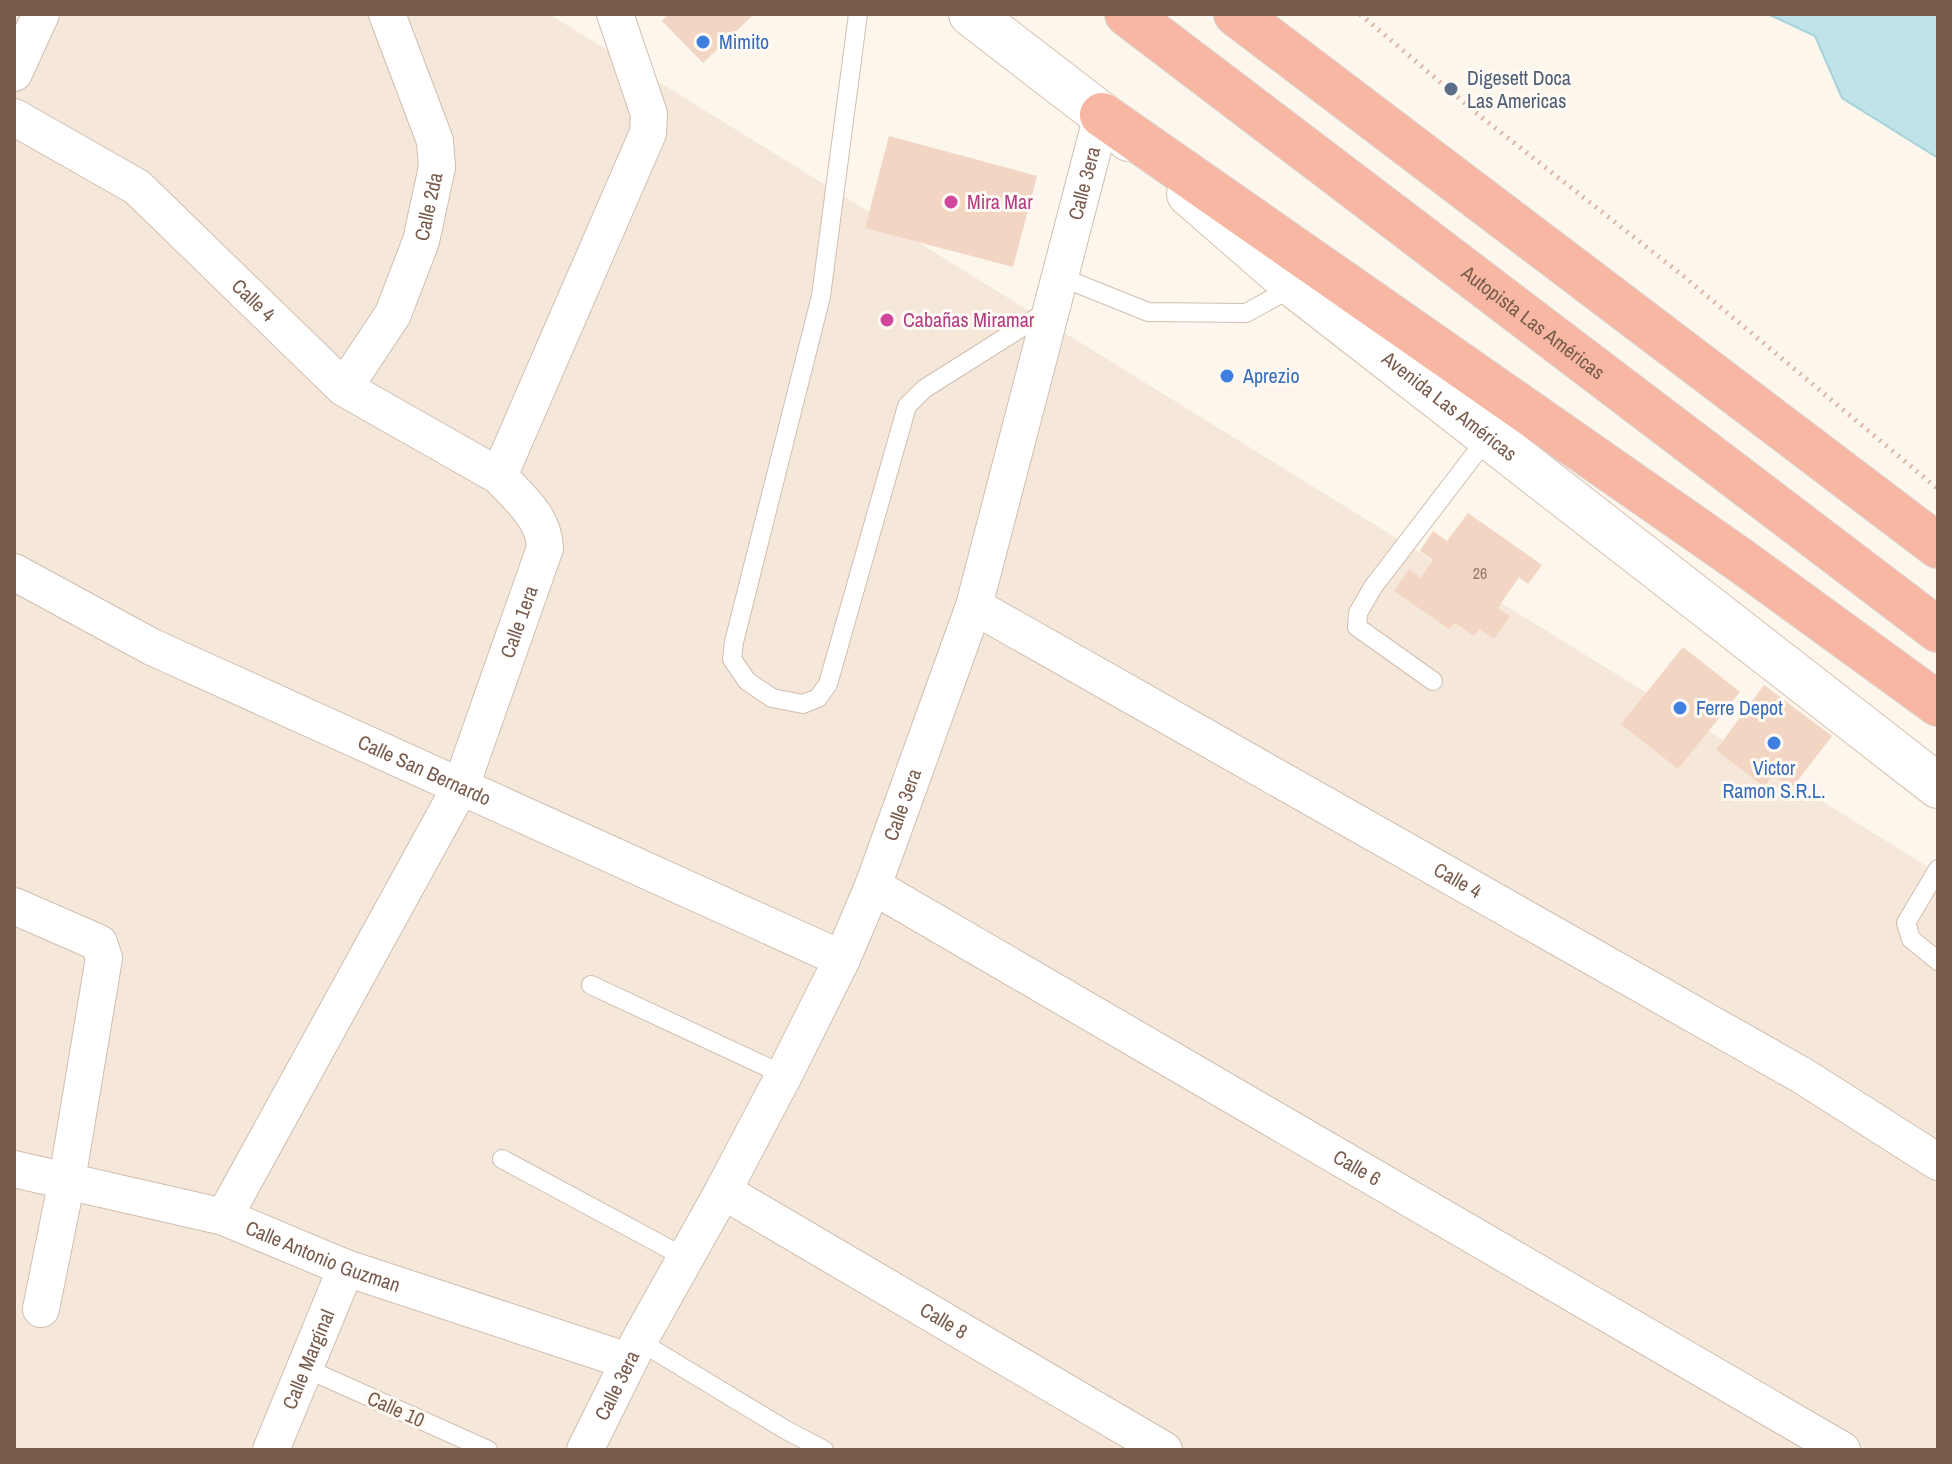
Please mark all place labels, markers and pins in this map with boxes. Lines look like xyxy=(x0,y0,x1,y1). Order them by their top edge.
place label: Mimito xyxy=(719,28,769,55)
marker: Mimito xyxy=(694,33,712,51)
place label: Digesett Doca Las Americas xyxy=(1467,64,1571,114)
marker: Digesett Doca Las Americas xyxy=(1442,80,1460,98)
place label: Mira Mar xyxy=(967,188,1033,215)
marker: Mira Mar xyxy=(942,193,960,211)
place label: Cabañas Miramar xyxy=(903,306,1035,333)
marker: Cabañas Miramar xyxy=(878,311,896,329)
place label: Aprezio xyxy=(1242,362,1300,389)
marker: Aprezio xyxy=(1218,367,1236,385)
place label: Ferre Depot xyxy=(1696,694,1783,721)
marker: Ferre Depot xyxy=(1671,699,1689,717)
marker: Victor Ramon S.R.L. xyxy=(1765,734,1783,752)
place label: Victor Ramon S.R.L. xyxy=(1723,754,1826,804)

